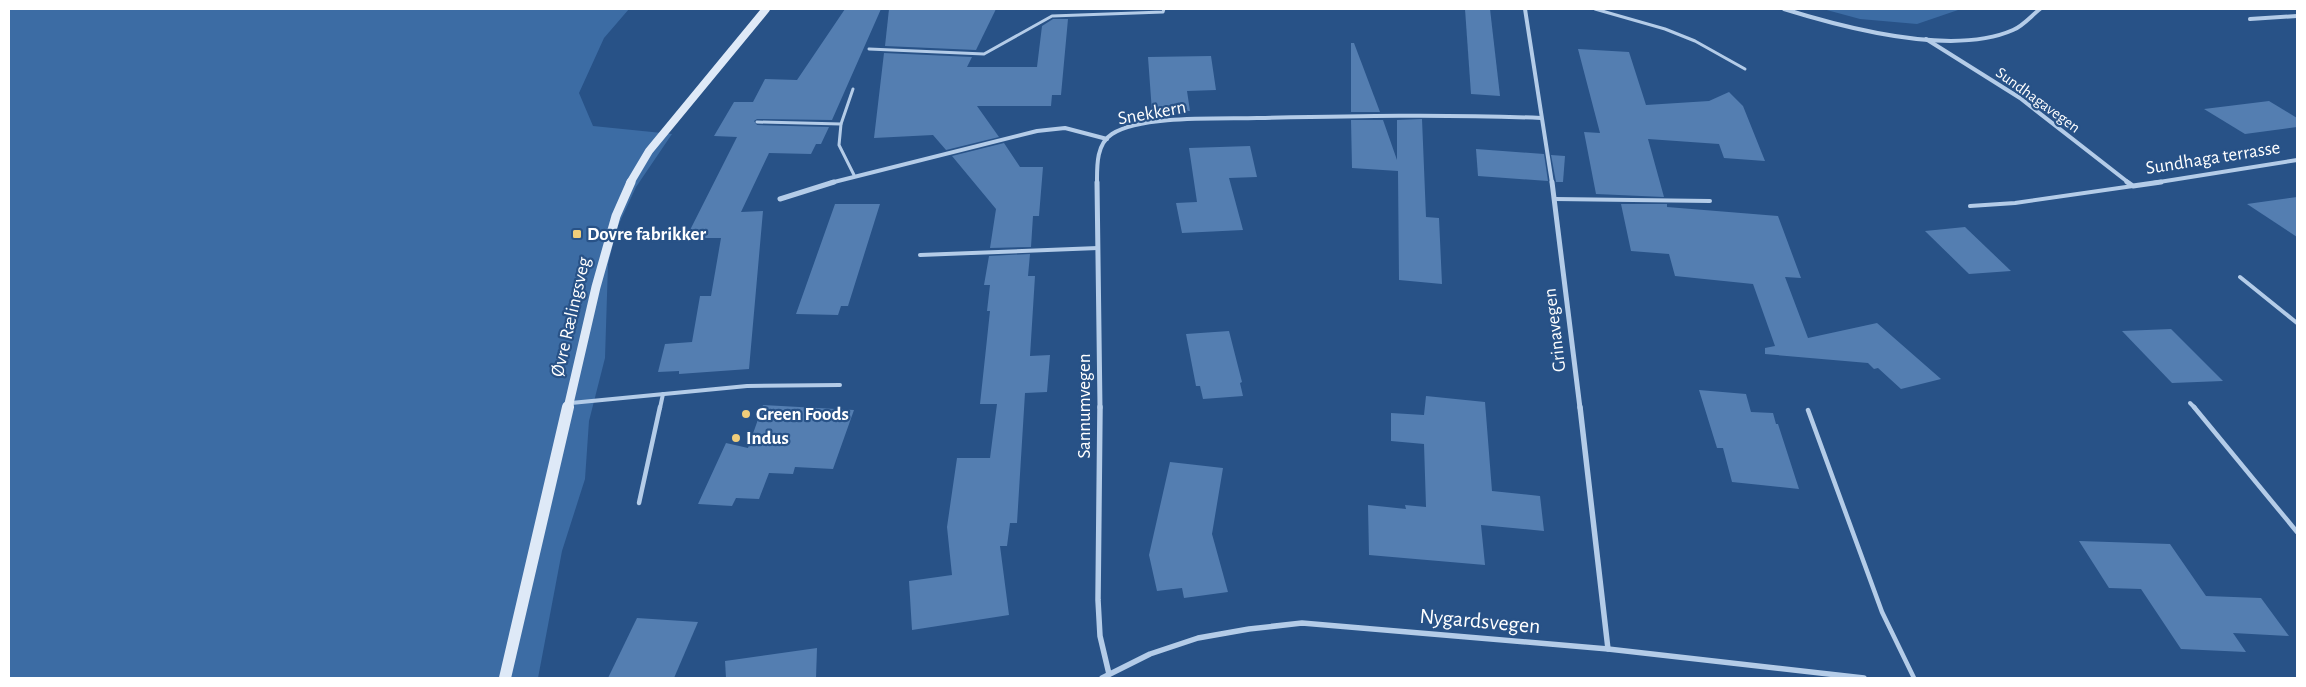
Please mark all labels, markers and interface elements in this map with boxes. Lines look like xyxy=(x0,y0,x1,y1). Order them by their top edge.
street label: Sundhagavegen xyxy=(1993,64,2083,136)
street label: Snekkern xyxy=(1116,98,1188,128)
street label: Sundhaga terrasse xyxy=(2144,138,2282,178)
place label: Dovre fabrikker xyxy=(587,225,707,244)
marker: Dovre fabrikker xyxy=(571,228,583,240)
street label: Øvre Rælingsveg xyxy=(548,255,594,379)
street label: Grinavegen xyxy=(1540,287,1570,373)
street label: Sannumvegen xyxy=(1075,353,1094,459)
place label: Green Foods xyxy=(756,405,849,424)
marker: Green Foods xyxy=(740,408,752,420)
place label: Indus xyxy=(746,429,789,448)
marker: Indus xyxy=(730,432,742,444)
street label: Nygardsvegen xyxy=(1419,605,1541,637)

